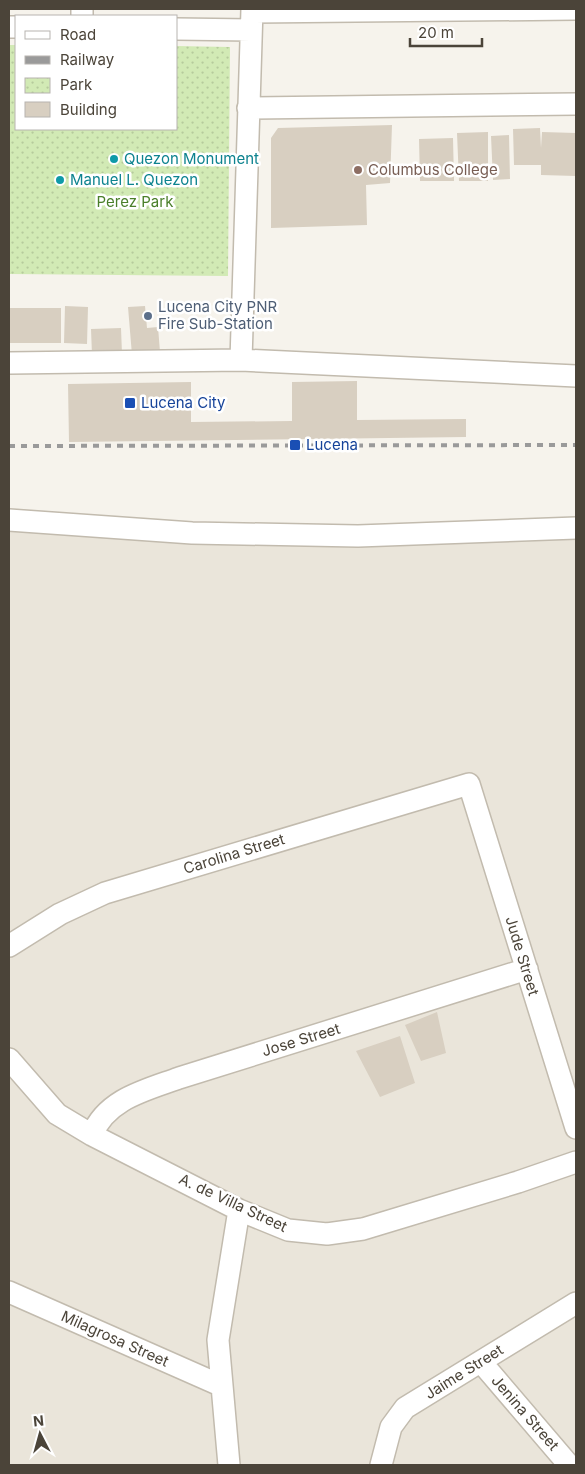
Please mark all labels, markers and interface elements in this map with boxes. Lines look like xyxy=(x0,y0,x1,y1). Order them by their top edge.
legend xyxy=(15,15,178,130)
scale bar xyxy=(410,15,482,47)
text: 20 m xyxy=(418,23,454,42)
text: Road xyxy=(60,25,96,44)
text: Railway xyxy=(60,50,115,69)
text: Park xyxy=(60,75,93,94)
text: Building xyxy=(60,100,117,119)
place label: Quezon Monument xyxy=(124,149,259,168)
marker: Quezon Monument xyxy=(108,153,120,165)
place label: Columbus College xyxy=(368,160,498,179)
marker: Columbus College xyxy=(352,164,364,176)
place label: Manuel L. Quezon xyxy=(70,170,198,189)
marker: Manuel L. Quezon xyxy=(54,174,66,186)
park label: Perez Park xyxy=(97,192,174,211)
place label: Lucena City PNR Fire Sub-Station xyxy=(158,297,277,333)
marker: Lucena City PNR Fire Sub-Station xyxy=(142,310,154,322)
place label: Lucena City xyxy=(141,393,226,412)
marker: Lucena City xyxy=(123,396,137,410)
place label: Lucena xyxy=(306,435,358,454)
marker: Lucena xyxy=(288,438,302,452)
street label: Carolina Street xyxy=(181,829,287,878)
street label: Jude Street xyxy=(501,914,544,998)
street label: Jose Street xyxy=(259,1019,342,1060)
street label: A. de Villa Street xyxy=(176,1169,290,1236)
street label: Milagrosa Street xyxy=(58,1306,172,1371)
street label: Jaime Street xyxy=(421,1340,507,1403)
street label: Jenina Street xyxy=(487,1371,563,1454)
north arrow xyxy=(15,1409,65,1459)
text: N xyxy=(32,1412,45,1430)

